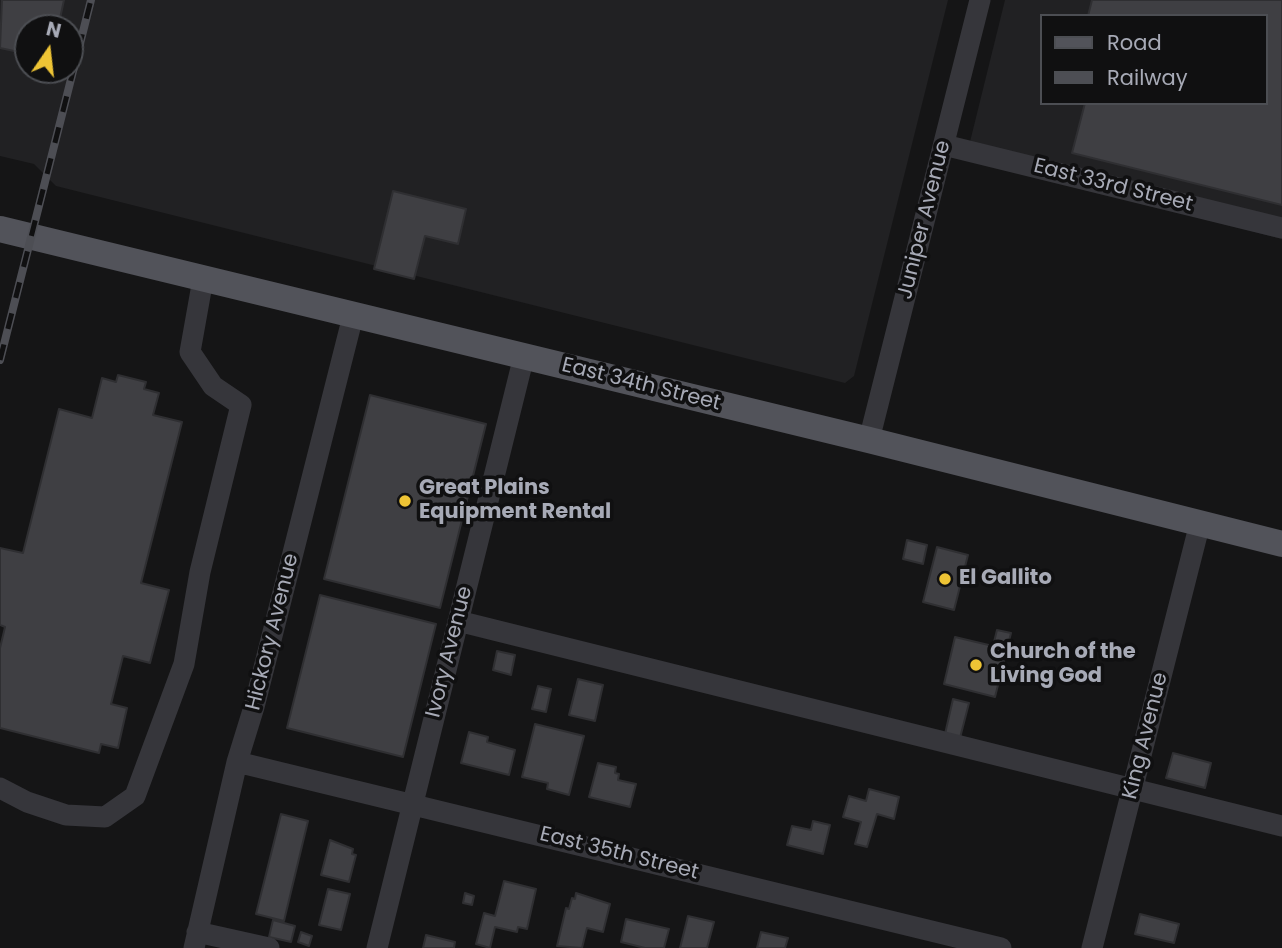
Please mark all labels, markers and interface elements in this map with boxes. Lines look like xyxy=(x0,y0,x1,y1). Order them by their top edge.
north arrow xyxy=(14,14,84,84)
legend xyxy=(1040,14,1268,105)
text: N xyxy=(44,15,64,45)
text: Road xyxy=(1107,28,1162,57)
text: Railway xyxy=(1107,63,1188,92)
street label: Juniper Avenue xyxy=(893,138,957,302)
street label: East 33rd Street xyxy=(1031,154,1195,218)
street label: East 34th Street xyxy=(559,353,723,417)
place label: Great Plains Equipment Rental xyxy=(419,476,611,526)
marker: Great Plains Equipment Rental xyxy=(397,493,413,509)
street label: Hickory Avenue xyxy=(241,551,305,713)
place label: El Gallito xyxy=(959,566,1052,592)
marker: El Gallito xyxy=(937,571,953,587)
street label: Ivory Avenue xyxy=(422,584,478,720)
place label: Church of the Living God xyxy=(990,640,1136,690)
marker: Church of the Living God xyxy=(968,657,984,673)
street label: King Avenue xyxy=(1118,670,1174,802)
street label: East 35th Street xyxy=(537,822,701,886)

